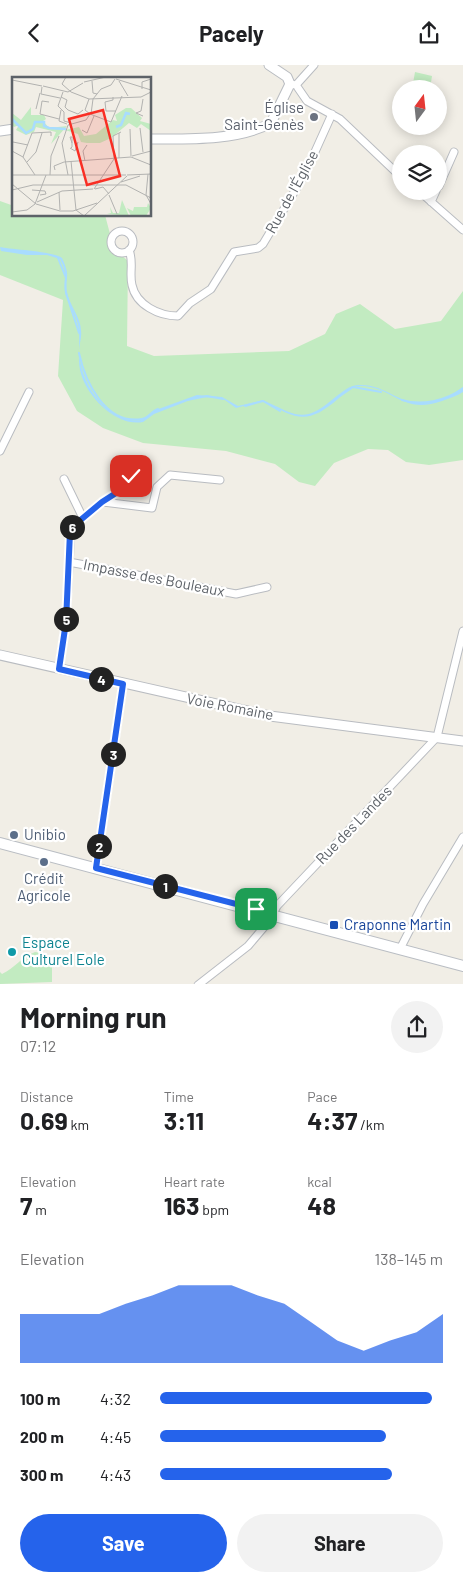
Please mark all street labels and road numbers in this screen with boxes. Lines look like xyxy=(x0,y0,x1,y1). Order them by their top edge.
street label: Rue de l'Église xyxy=(261,147,321,236)
street label: Impasse des Bouleaux xyxy=(82,554,226,600)
street label: Voie Romaine xyxy=(185,689,275,723)
street label: Rue des Landes xyxy=(311,781,395,867)

